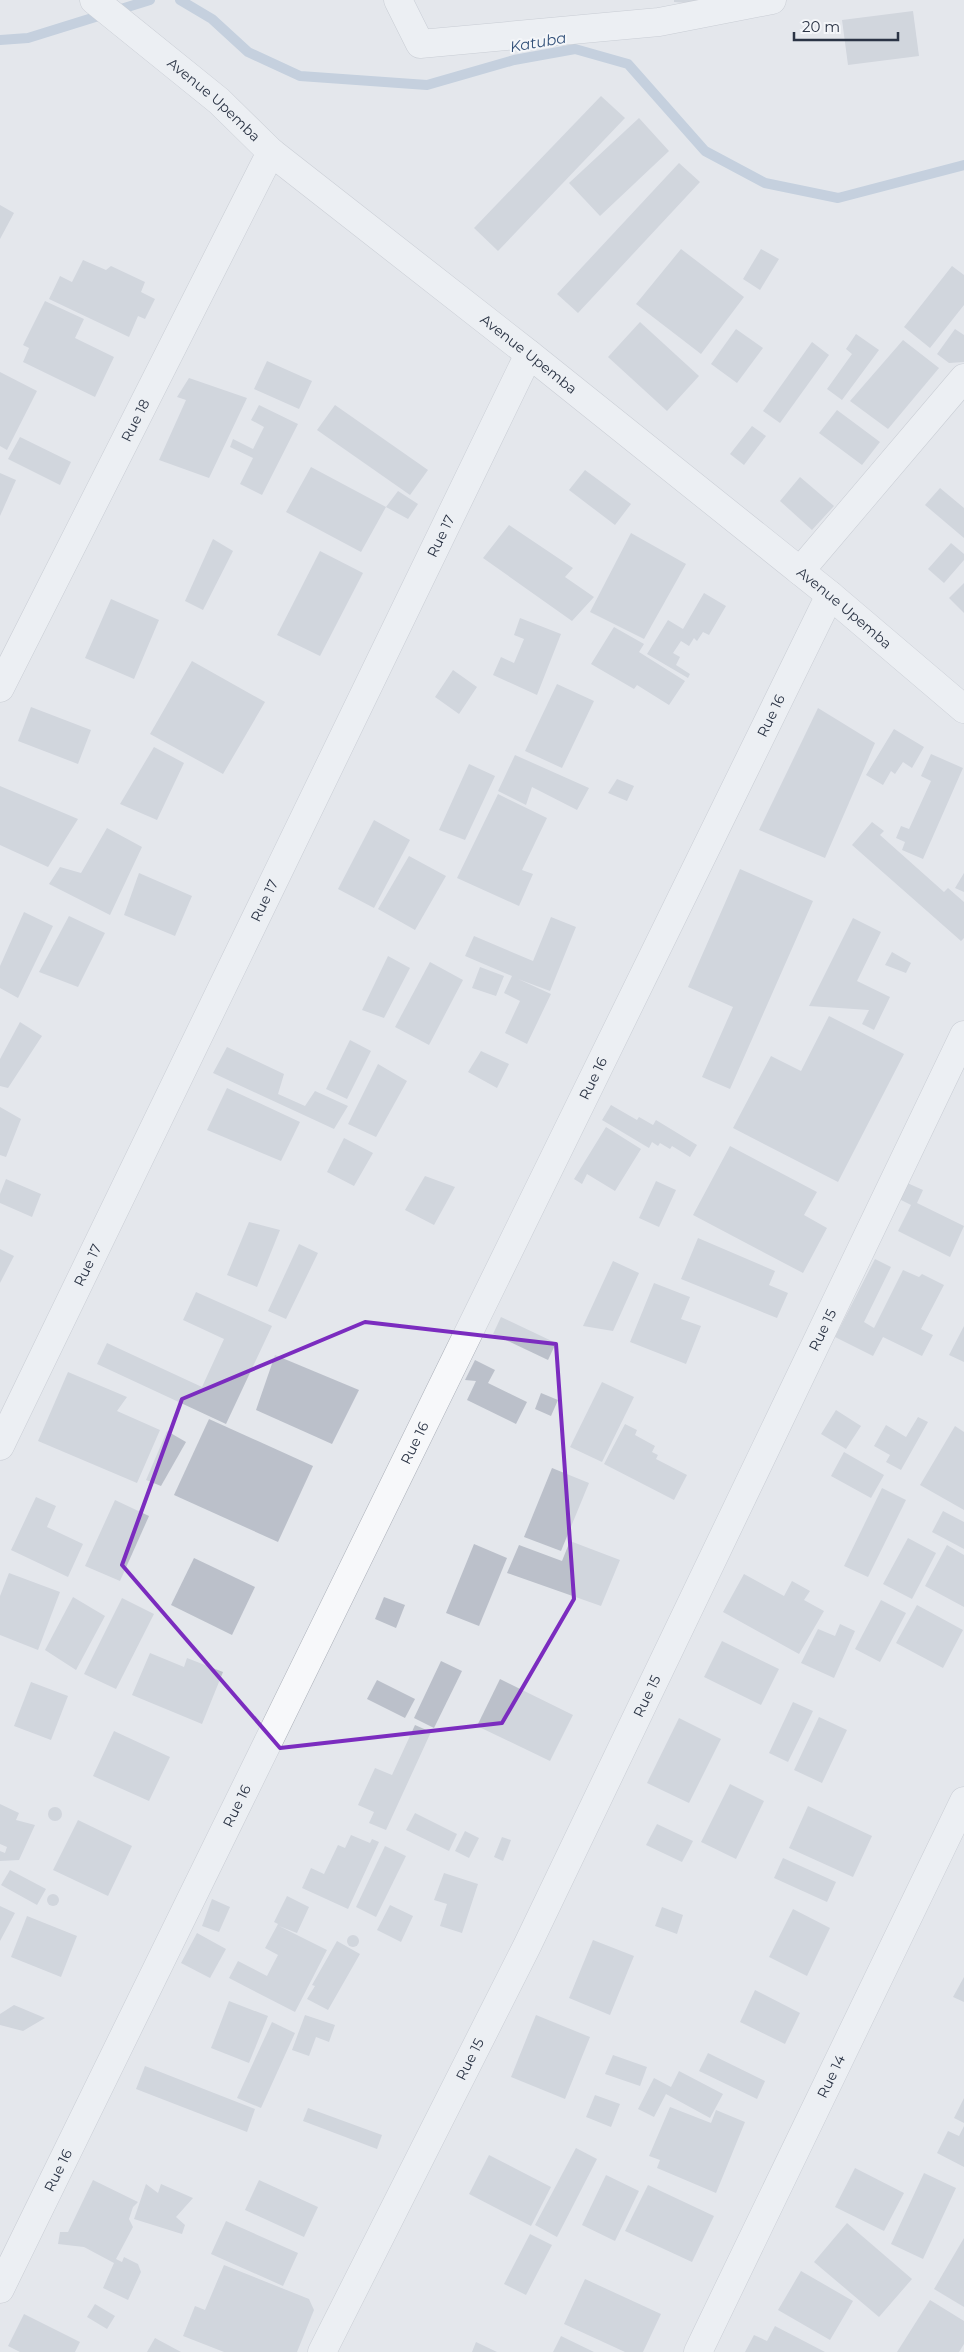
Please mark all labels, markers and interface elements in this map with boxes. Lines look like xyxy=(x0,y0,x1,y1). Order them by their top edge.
scale bar xyxy=(794,10,898,42)
text: 20 m xyxy=(802,17,840,36)
water label: Katuba xyxy=(508,28,568,56)
street label: Avenue Upemba xyxy=(164,54,264,146)
street label: Avenue Upemba xyxy=(477,310,581,398)
street label: Rue 18 xyxy=(117,396,154,445)
street label: Rue 17 xyxy=(423,512,459,560)
street label: Avenue Upemba xyxy=(793,563,895,653)
street label: Rue 16 xyxy=(753,691,789,740)
street label: Rue 17 xyxy=(246,876,282,925)
street label: Rue 16 xyxy=(575,1054,611,1103)
street label: Rue 17 xyxy=(70,1241,106,1289)
street label: Rue 15 xyxy=(805,1306,840,1354)
street label: Rue 16 xyxy=(396,1418,433,1467)
street label: Rue 15 xyxy=(629,1672,665,1720)
street label: Rue 16 xyxy=(219,1781,255,1830)
street label: Rue 15 xyxy=(452,2035,488,2083)
street label: Rue 14 xyxy=(813,2051,849,2101)
street label: Rue 16 xyxy=(40,2146,76,2195)

